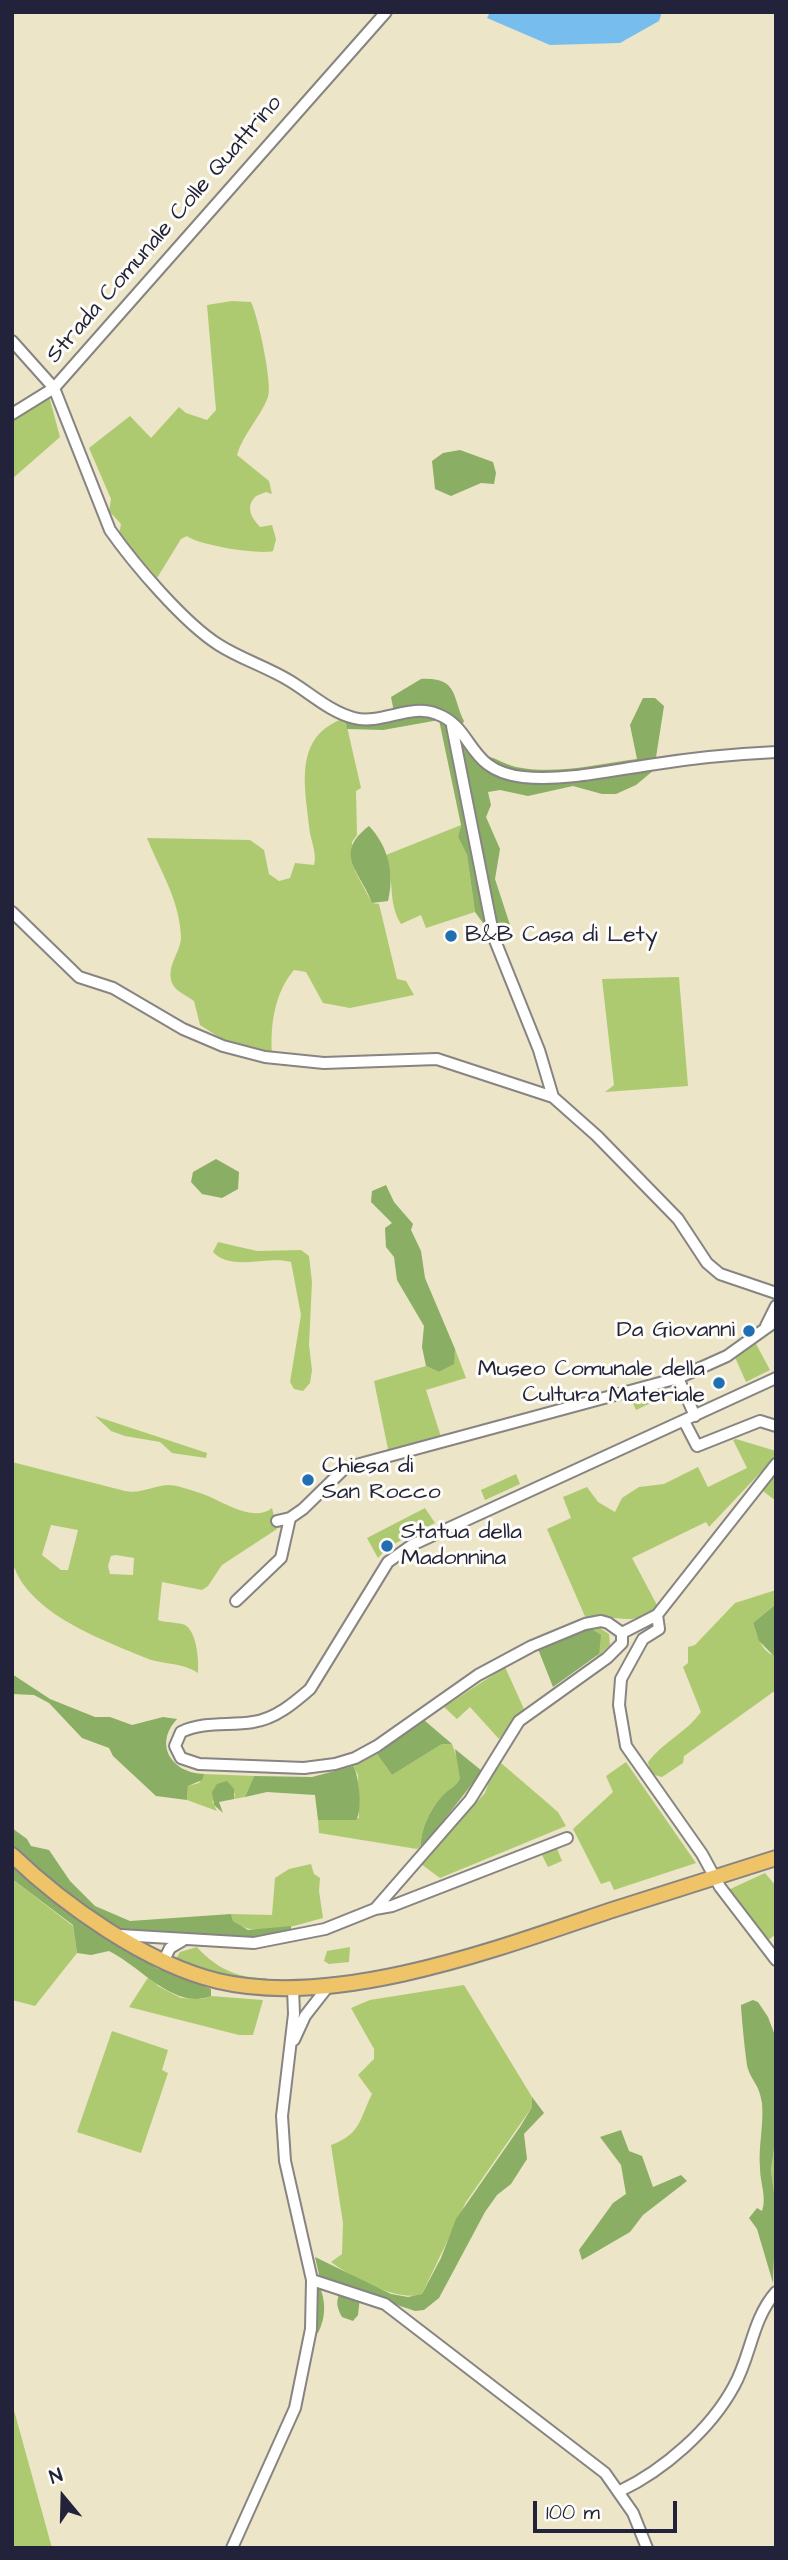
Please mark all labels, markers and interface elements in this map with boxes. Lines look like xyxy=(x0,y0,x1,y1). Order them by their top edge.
street label: Strada Comunale Colle Quattrino xyxy=(41,91,289,369)
place label: B&B Casa di Lety xyxy=(465,922,658,950)
marker: B&B Casa di Lety xyxy=(443,928,459,944)
place label: Da Giovanni xyxy=(617,1317,735,1345)
marker: Da Giovanni xyxy=(741,1323,757,1339)
place label: Museo Comunale della Cultura Materiale xyxy=(478,1356,705,1410)
marker: Museo Comunale della Cultura Materiale xyxy=(711,1375,727,1391)
place label: Chiesa di San Rocco xyxy=(322,1453,441,1507)
marker: Chiesa di San Rocco xyxy=(300,1472,316,1488)
place label: Statua della Madonnina xyxy=(401,1519,522,1573)
marker: Statua della Madonnina xyxy=(379,1538,395,1554)
north arrow xyxy=(28,2462,98,2532)
text: N xyxy=(46,2462,66,2491)
scale bar xyxy=(536,2486,680,2530)
text: 100 m xyxy=(546,2498,600,2527)

